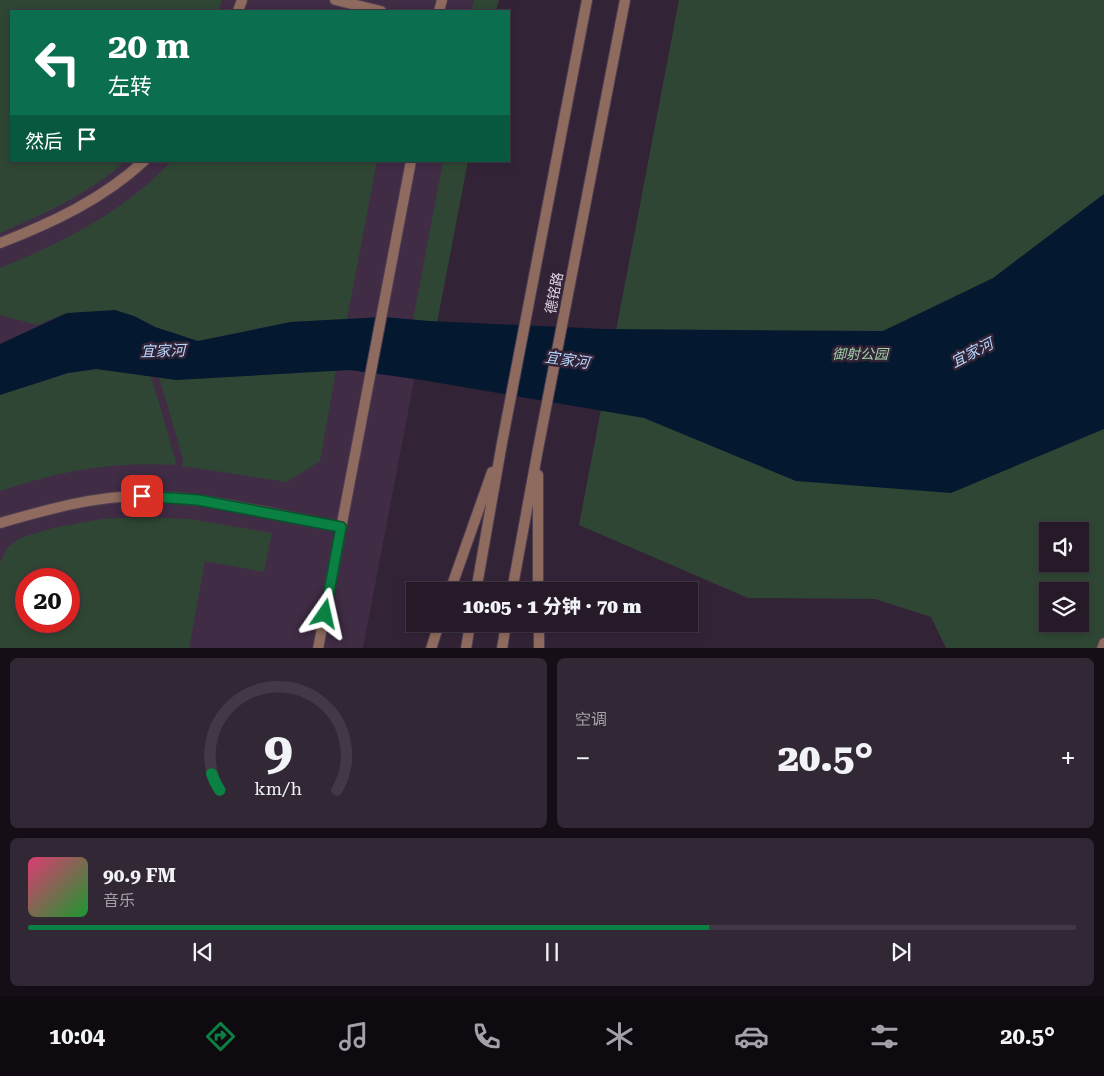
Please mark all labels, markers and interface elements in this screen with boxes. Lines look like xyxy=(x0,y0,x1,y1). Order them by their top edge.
text: 20 m xyxy=(108,26,190,67)
icon: left xyxy=(25,30,90,95)
text: 左转 xyxy=(108,74,152,99)
icon: arrive xyxy=(73,125,101,153)
text: 然后 xyxy=(25,130,63,153)
street label: 德铭路 xyxy=(542,271,566,315)
water label: 宜家河 xyxy=(948,333,999,371)
water label: 宜家河 xyxy=(140,342,189,360)
park label: 御射公园 xyxy=(832,346,890,362)
water label: 宜家河 xyxy=(543,348,593,372)
pin xyxy=(121,475,163,517)
icon: arrive xyxy=(128,482,156,510)
map controls xyxy=(1039,522,1089,632)
button: sound xyxy=(1039,522,1089,572)
speed limit sign: 20 xyxy=(15,568,80,633)
button: layers xyxy=(1039,582,1089,632)
position arrow xyxy=(298,587,350,639)
text: 10:05 · 1 分钟 · 70 m xyxy=(463,595,641,618)
text: 空调 xyxy=(575,710,607,729)
text: 9 xyxy=(264,721,293,782)
text: 20.5° xyxy=(778,736,873,780)
text: − xyxy=(575,742,591,775)
text: + xyxy=(1060,742,1076,775)
text: km/h xyxy=(255,778,303,799)
text: 90.9 FM xyxy=(103,864,176,887)
text: 音乐 xyxy=(103,891,135,910)
icon: previous xyxy=(189,938,217,966)
icon: pause xyxy=(538,938,566,966)
icon: next xyxy=(887,938,915,966)
icon: directions xyxy=(203,1019,238,1054)
icon: music xyxy=(336,1019,371,1054)
icon: phone xyxy=(469,1019,504,1054)
icon: climate xyxy=(602,1019,637,1054)
icon: car xyxy=(734,1019,769,1054)
icon: filters xyxy=(867,1019,902,1054)
text: 10:04 xyxy=(49,1024,105,1049)
text: 20.5° xyxy=(1000,1024,1055,1049)

